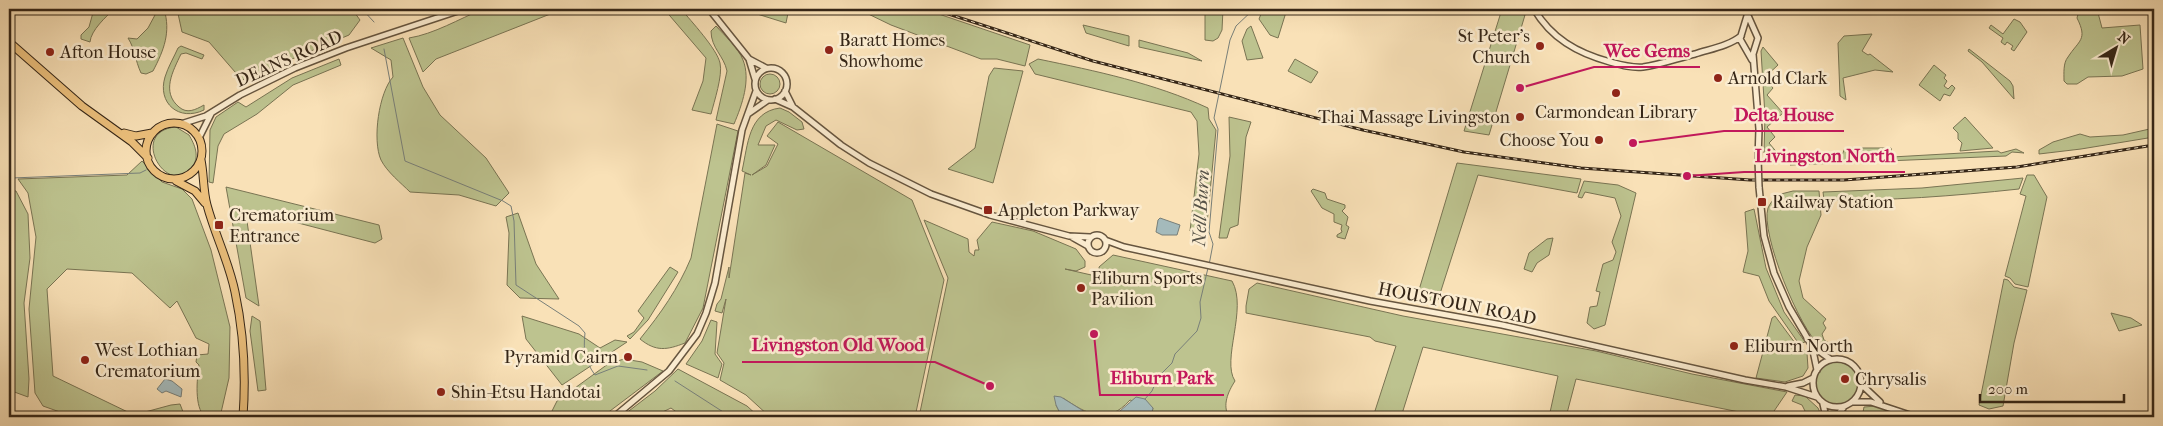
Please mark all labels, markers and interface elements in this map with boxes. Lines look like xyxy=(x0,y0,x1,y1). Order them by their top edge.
north arrow xyxy=(2090,22,2140,72)
street label: DEANS ROAD xyxy=(232,26,346,92)
place label: St Peter's Church xyxy=(1458,26,1530,68)
text: N xyxy=(2114,28,2133,48)
place label: Baratt Homes Showhome xyxy=(839,30,946,72)
callout: Wee Gems xyxy=(1594,33,1700,67)
marker: St Peter's Church xyxy=(1534,40,1546,52)
text: Wee Gems xyxy=(1603,40,1690,62)
place label: Afton House xyxy=(59,42,156,63)
marker: Baratt Homes Showhome xyxy=(823,44,835,56)
marker: Afton House xyxy=(44,46,56,58)
place label: Arnold Clark xyxy=(1727,68,1828,89)
marker: Arnold Clark xyxy=(1712,72,1724,84)
marker: Carmondean Library xyxy=(1610,87,1622,99)
callout: Delta House xyxy=(1724,97,1844,131)
place label: Carmondean Library xyxy=(1535,102,1699,123)
text: Delta House xyxy=(1734,104,1835,126)
place label: Thai Massage Livingston xyxy=(1318,107,1511,128)
marker: Thai Massage Livingston xyxy=(1514,111,1526,123)
place label: Choose You xyxy=(1499,130,1589,151)
marker: Choose You xyxy=(1593,134,1605,146)
callout: Livingston North xyxy=(1744,138,1905,172)
text: Livingston North xyxy=(1755,145,1896,167)
water label: Nell Burn xyxy=(1188,169,1214,248)
place label: Railway Station xyxy=(1772,192,1894,213)
marker: Railway Station xyxy=(1756,196,1768,208)
place label: Appleton Parkway xyxy=(997,200,1141,221)
marker: Appleton Parkway xyxy=(982,204,994,216)
place label: Crematorium Entrance xyxy=(229,205,334,247)
marker: Crematorium Entrance xyxy=(213,219,225,231)
place label: Eliburn Sports Pavilion xyxy=(1091,268,1203,310)
street label: HOUSTOUN ROAD xyxy=(1376,278,1538,330)
marker: Eliburn Sports Pavilion xyxy=(1075,282,1087,294)
callout: Livingston Old Wood xyxy=(742,328,935,362)
text: Livingston Old Wood xyxy=(751,334,925,356)
place label: Eliburn North xyxy=(1744,336,1853,357)
place label: West Lothian Crematorium xyxy=(94,340,200,382)
marker: Eliburn North xyxy=(1728,340,1740,352)
place label: Pyramid Cairn xyxy=(504,347,619,368)
marker: Pyramid Cairn xyxy=(622,351,634,363)
marker: West Lothian Crematorium xyxy=(79,354,91,366)
callout: Eliburn Park xyxy=(1100,361,1224,395)
text: Eliburn Park xyxy=(1110,367,1215,389)
place label: Chrysalis xyxy=(1855,369,1927,390)
scale bar xyxy=(1980,371,2124,403)
marker: Chrysalis xyxy=(1839,373,1851,385)
text: 200 m xyxy=(1988,380,2028,398)
place label: Shin-Etsu Handotai xyxy=(451,382,601,403)
marker: Shin-Etsu Handotai xyxy=(435,386,447,398)

